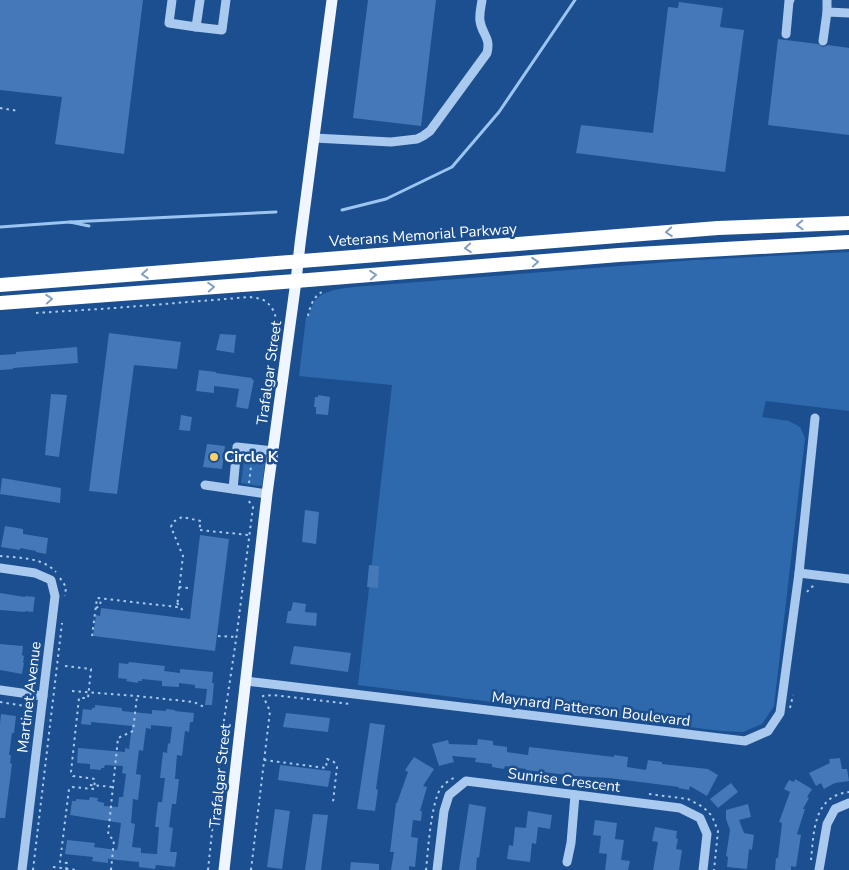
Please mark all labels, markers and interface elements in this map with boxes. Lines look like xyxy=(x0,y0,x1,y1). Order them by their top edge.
street label: Veterans Memorial Parkway xyxy=(327,218,518,252)
one-way arrow xyxy=(796,220,804,230)
one-way arrow xyxy=(665,227,673,238)
one-way arrow xyxy=(464,242,472,253)
one-way arrow xyxy=(531,256,539,267)
one-way arrow xyxy=(140,268,148,279)
one-way arrow xyxy=(369,270,377,281)
one-way arrow xyxy=(207,282,215,293)
one-way arrow xyxy=(45,294,53,305)
street label: Trafalgar Street xyxy=(252,319,286,427)
place label: Circle K xyxy=(224,447,279,467)
marker: Circle K xyxy=(208,451,220,463)
street label: Martinet Avenue xyxy=(12,640,46,754)
street label: Maynard Patterson Boulevard xyxy=(491,687,691,731)
street label: Trafalgar Street xyxy=(205,722,236,829)
street label: Sunrise Crescent xyxy=(507,763,622,797)

